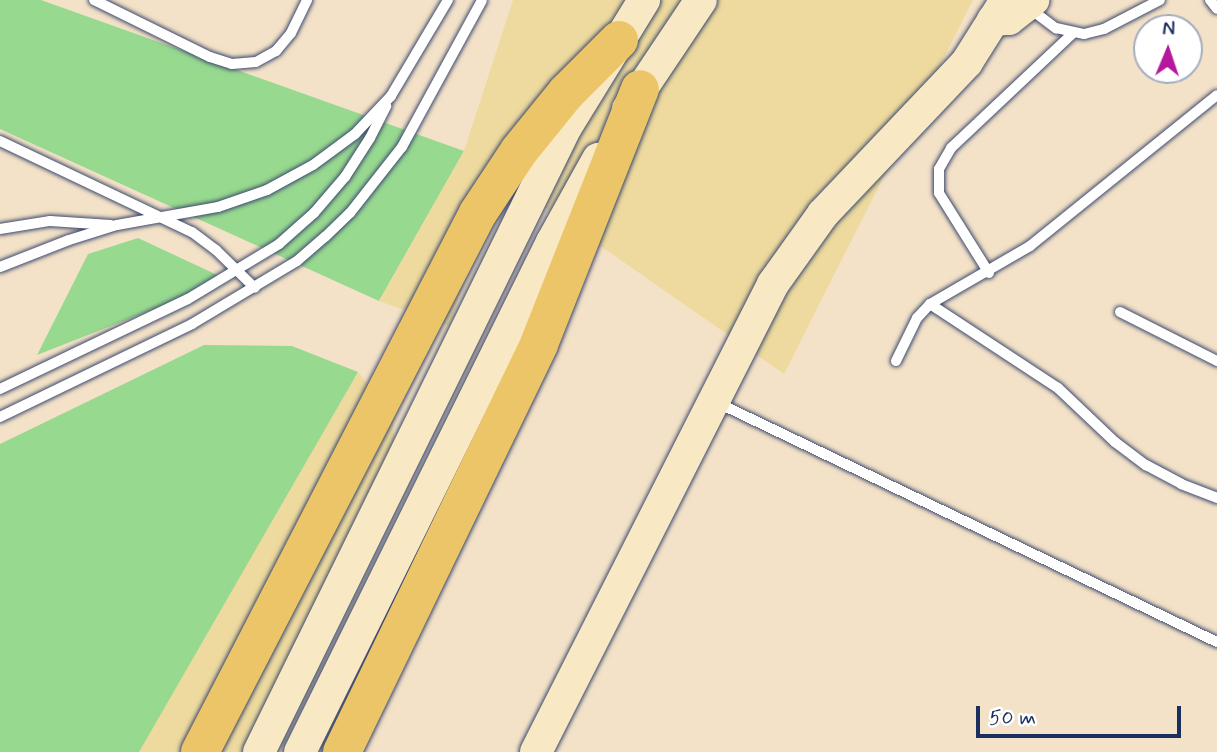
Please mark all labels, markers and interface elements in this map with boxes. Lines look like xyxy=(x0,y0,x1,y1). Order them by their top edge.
north arrow xyxy=(1133,14,1203,84)
text: N xyxy=(1162,17,1175,42)
scale bar xyxy=(979,692,1184,736)
text: 50 m xyxy=(989,704,1036,732)

